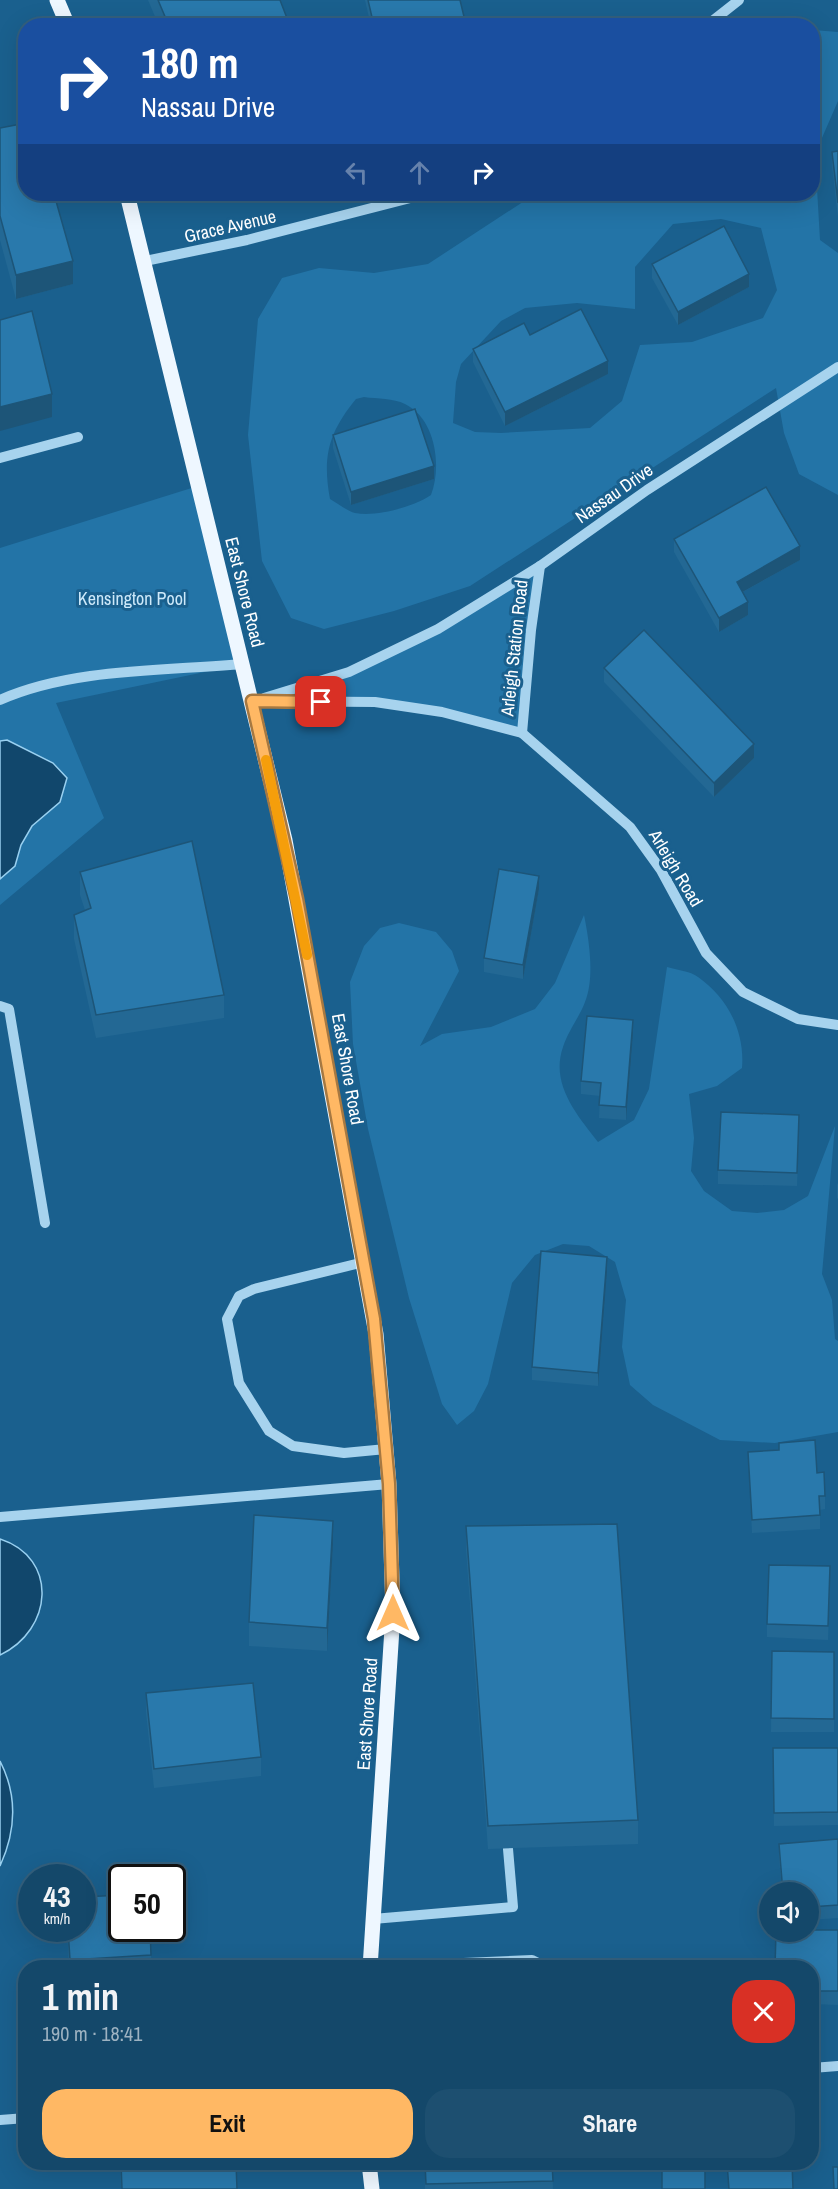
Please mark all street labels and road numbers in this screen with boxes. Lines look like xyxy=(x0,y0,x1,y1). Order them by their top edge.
street label: Grace Avenue xyxy=(182,203,278,249)
street label: Nassau Drive xyxy=(570,457,658,529)
street label: East Shore Road xyxy=(219,534,271,650)
street label: Arleigh Station Road xyxy=(494,579,534,718)
street label: Arleigh Road xyxy=(643,824,709,911)
street label: East Shore Road xyxy=(326,1011,370,1127)
street label: East Shore Road xyxy=(351,1657,383,1771)

